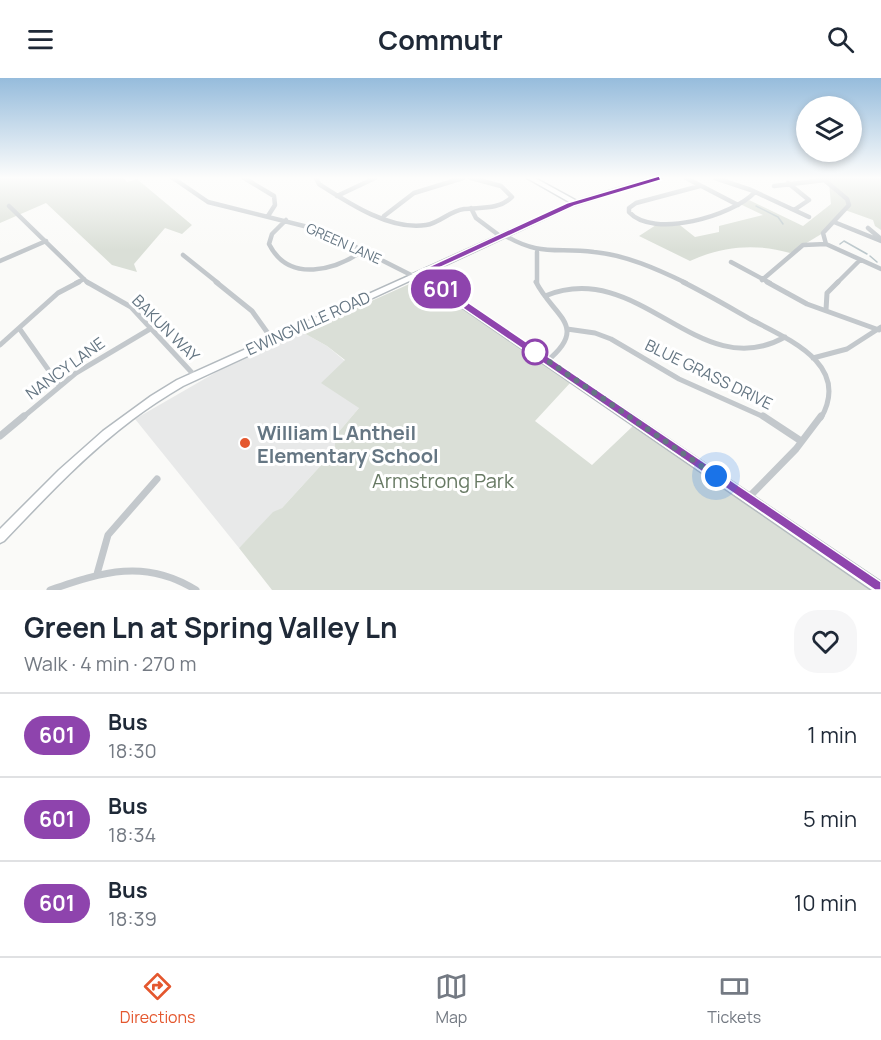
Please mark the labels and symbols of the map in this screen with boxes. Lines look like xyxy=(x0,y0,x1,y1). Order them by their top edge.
street label: GREEN LANE xyxy=(303,218,385,268)
line badge: 601 xyxy=(406,270,476,308)
street label: EWINGVILLE ROAD xyxy=(242,286,374,360)
street label: BAKUN WAY xyxy=(128,290,205,367)
street label: NANCY LANE xyxy=(21,332,109,404)
street label: BLUE GRASS DRIVE xyxy=(642,334,776,414)
unlabelled marker xyxy=(522,339,548,365)
place label: William L Antheil Elementary School xyxy=(257,419,439,469)
marker: William L Antheil Elementary School xyxy=(238,436,252,450)
your location xyxy=(701,461,731,491)
park label: Armstrong Park xyxy=(372,467,515,494)

